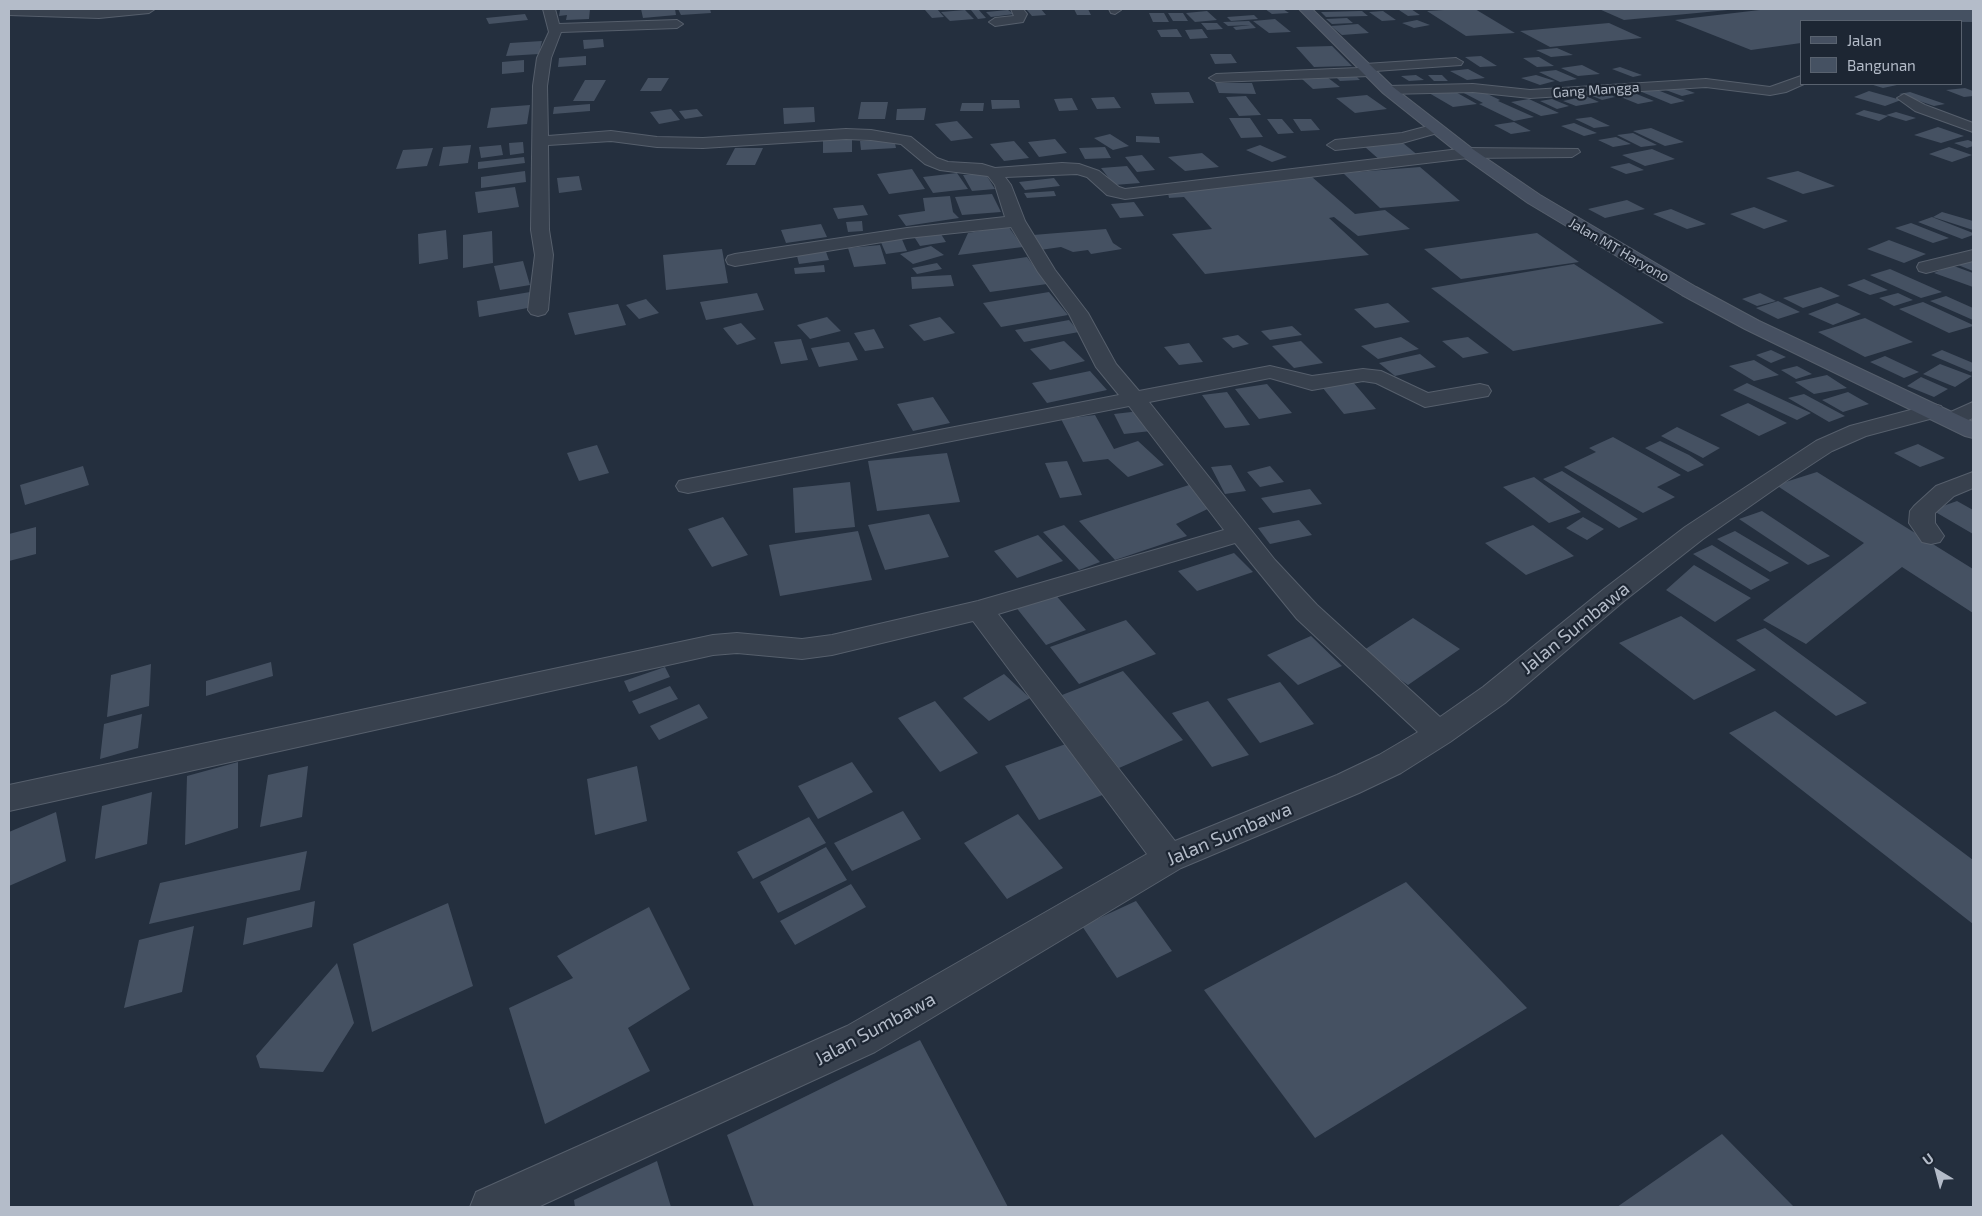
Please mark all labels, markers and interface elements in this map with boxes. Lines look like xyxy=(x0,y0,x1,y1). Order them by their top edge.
legend xyxy=(1800,20,1962,85)
text: Jalan xyxy=(1847,31,1882,49)
text: Bangunan xyxy=(1847,56,1916,74)
street label: Gang Mangga xyxy=(1552,79,1640,101)
street label: Jalan MT Haryono xyxy=(1566,214,1672,286)
street label: Jalan Sumbawa xyxy=(1516,577,1634,679)
street label: Jalan Sumbawa xyxy=(1163,797,1295,871)
street label: Jalan Sumbawa xyxy=(811,988,939,1070)
north arrow xyxy=(1912,1146,1962,1196)
text: U xyxy=(1919,1149,1937,1168)

